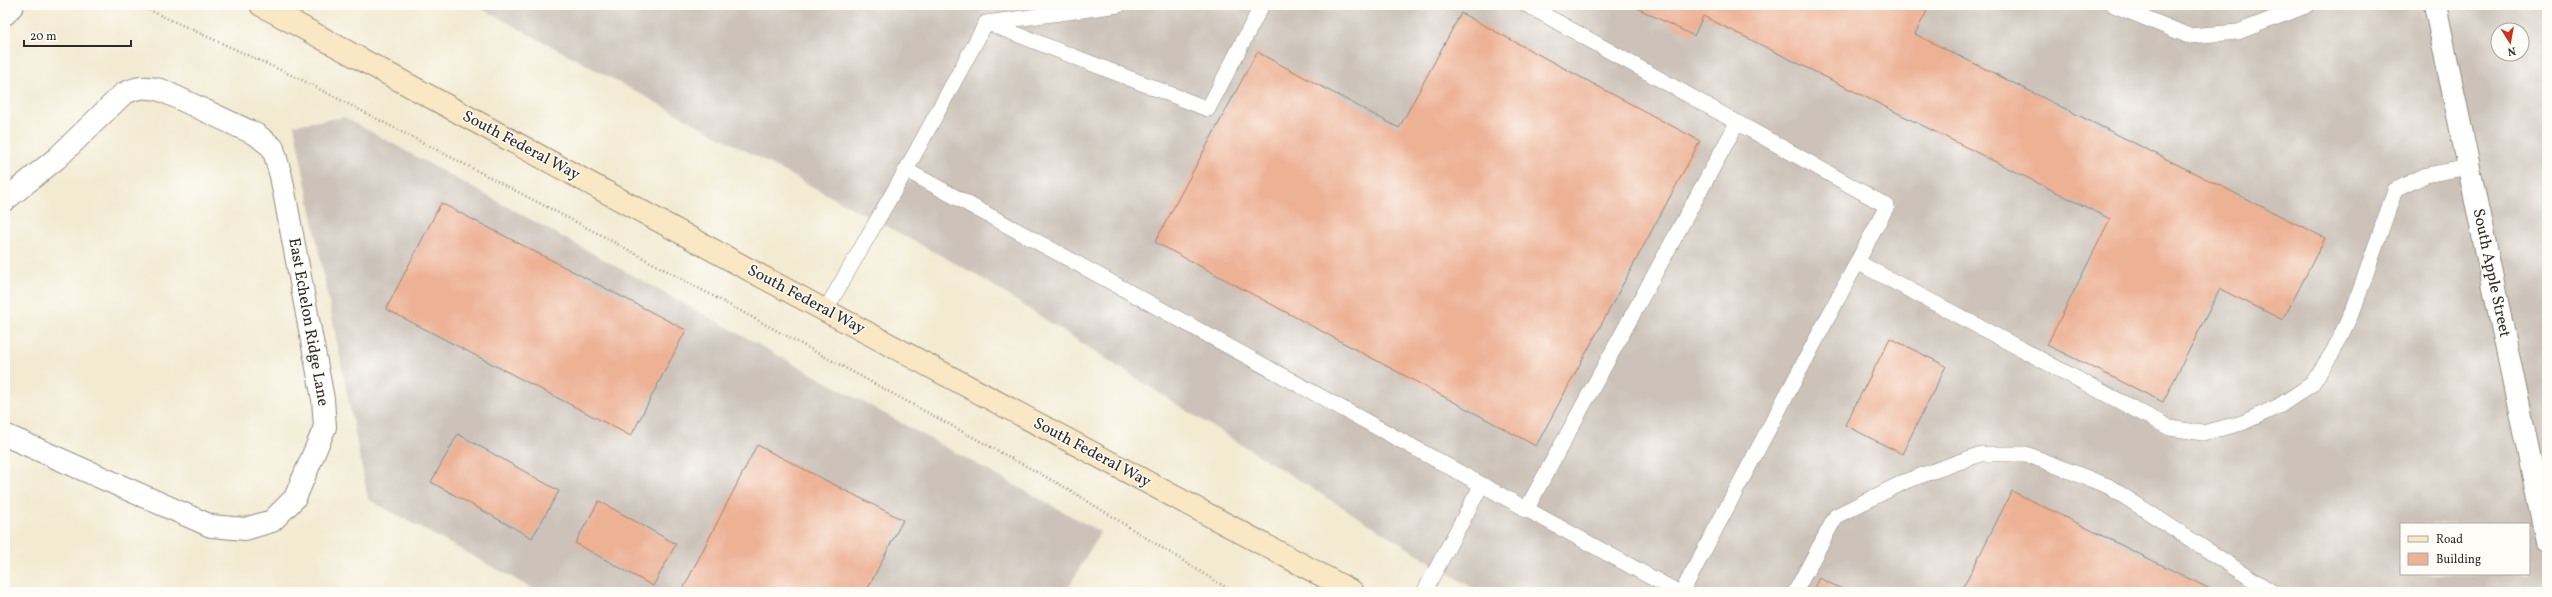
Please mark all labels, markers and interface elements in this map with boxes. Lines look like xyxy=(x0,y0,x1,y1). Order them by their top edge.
scale bar xyxy=(24,22,131,48)
north arrow xyxy=(2490,22,2530,62)
text: 20 m xyxy=(30,29,57,45)
text: N xyxy=(2506,42,2517,58)
street label: South Federal Way xyxy=(458,106,584,186)
street label: South Apple Street xyxy=(2467,207,2515,340)
street label: East Echelon Ridge Lane xyxy=(282,236,334,408)
street label: South Federal Way xyxy=(743,260,869,340)
street label: South Federal Way xyxy=(1029,413,1155,493)
legend xyxy=(2400,523,2530,575)
text: Road xyxy=(2436,532,2463,548)
text: Building xyxy=(2436,552,2481,568)

